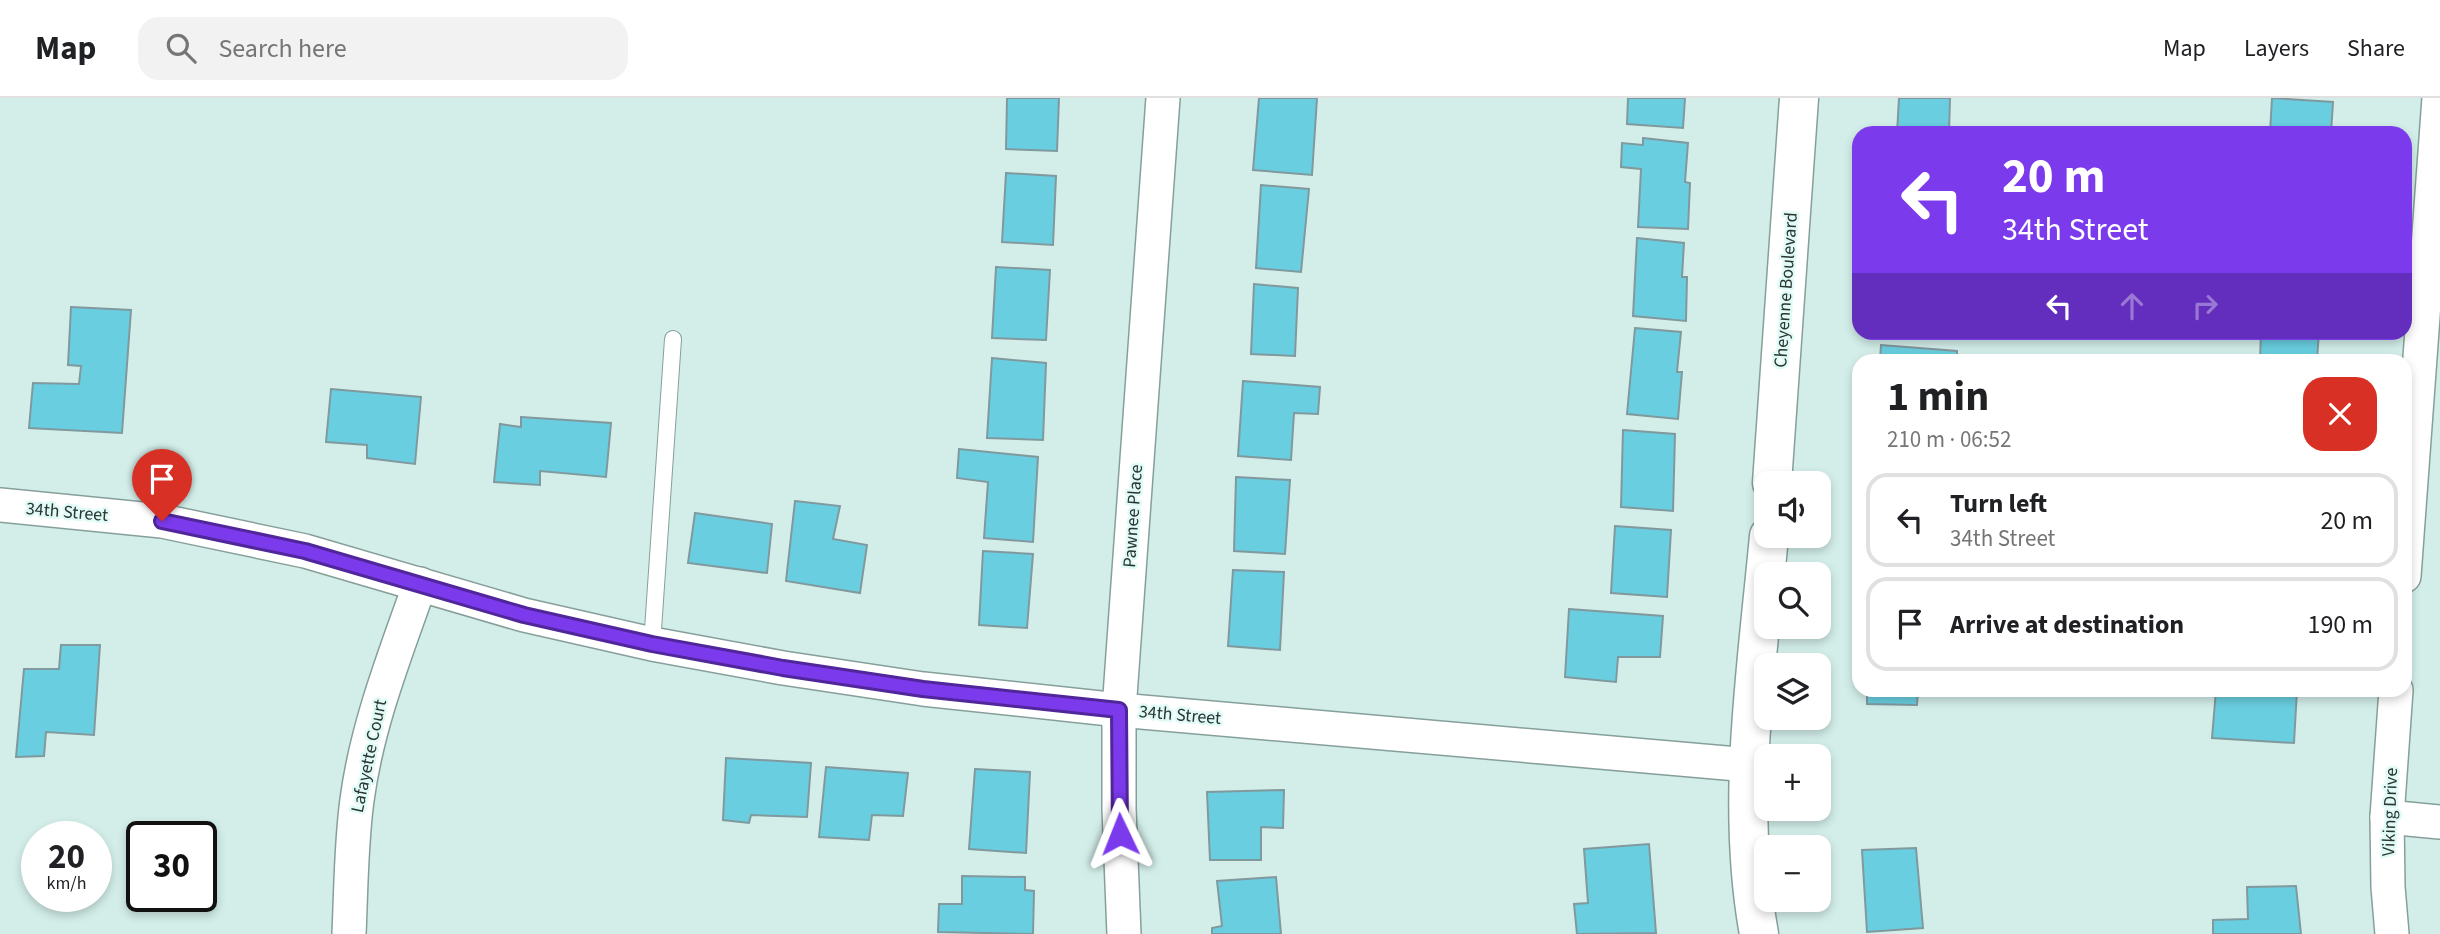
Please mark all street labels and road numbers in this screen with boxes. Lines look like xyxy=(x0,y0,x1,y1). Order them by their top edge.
street label: Cheyenne Boulevard xyxy=(1768,212,1804,368)
street label: Pawnee Place xyxy=(1117,464,1149,568)
street label: 34th Street xyxy=(25,496,109,528)
street label: Lafayette Court xyxy=(345,697,393,815)
street label: 34th Street xyxy=(1138,699,1222,731)
street label: Viking Drive xyxy=(2376,767,2404,857)

